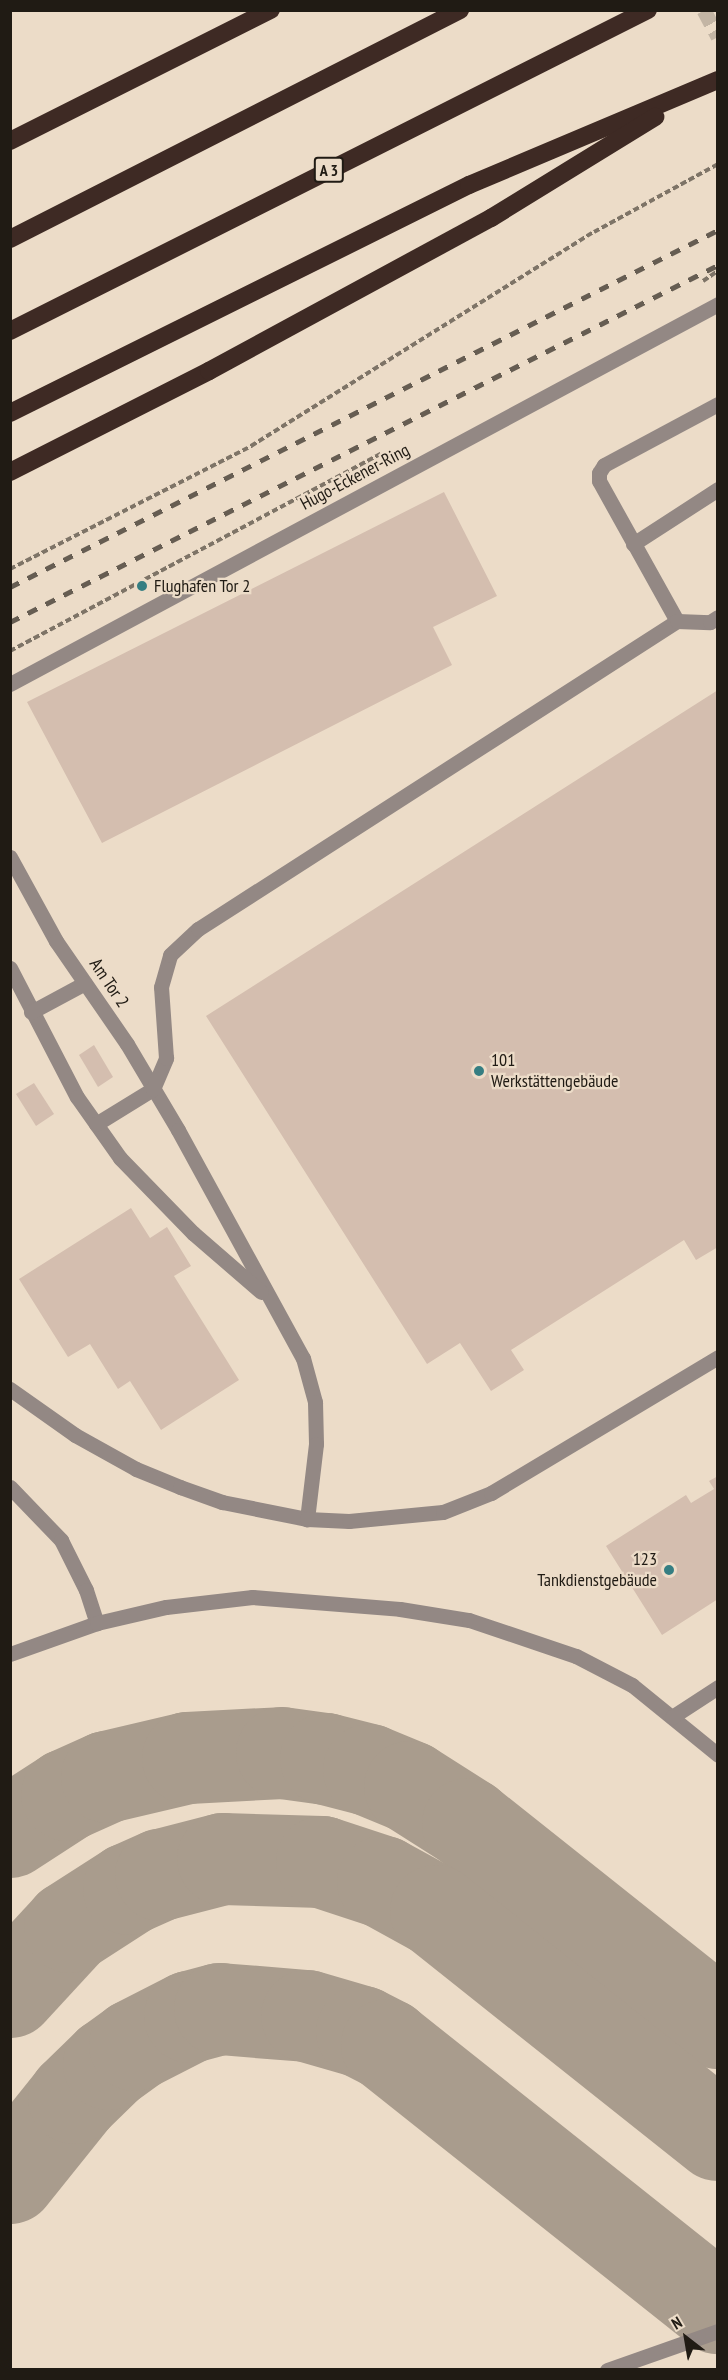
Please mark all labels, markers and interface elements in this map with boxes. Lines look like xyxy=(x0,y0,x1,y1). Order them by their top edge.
road number: A 3 xyxy=(312,157,346,183)
street label: Hugo-Eckener-Ring xyxy=(297,439,413,515)
place label: Flughafen Tor 2 xyxy=(154,575,251,597)
marker: Flughafen Tor 2 xyxy=(135,579,149,593)
street label: Am Tor 2 xyxy=(85,954,133,1012)
place label: 101 Werkstättengebäude xyxy=(491,1050,618,1092)
marker: 101 Werkstättengebäude xyxy=(472,1064,486,1078)
place label: 123 Tankdienstgebäude xyxy=(537,1549,657,1592)
marker: 123 Tankdienstgebäude xyxy=(662,1563,676,1577)
north arrow xyxy=(656,2308,716,2368)
text: N xyxy=(668,2312,686,2333)

